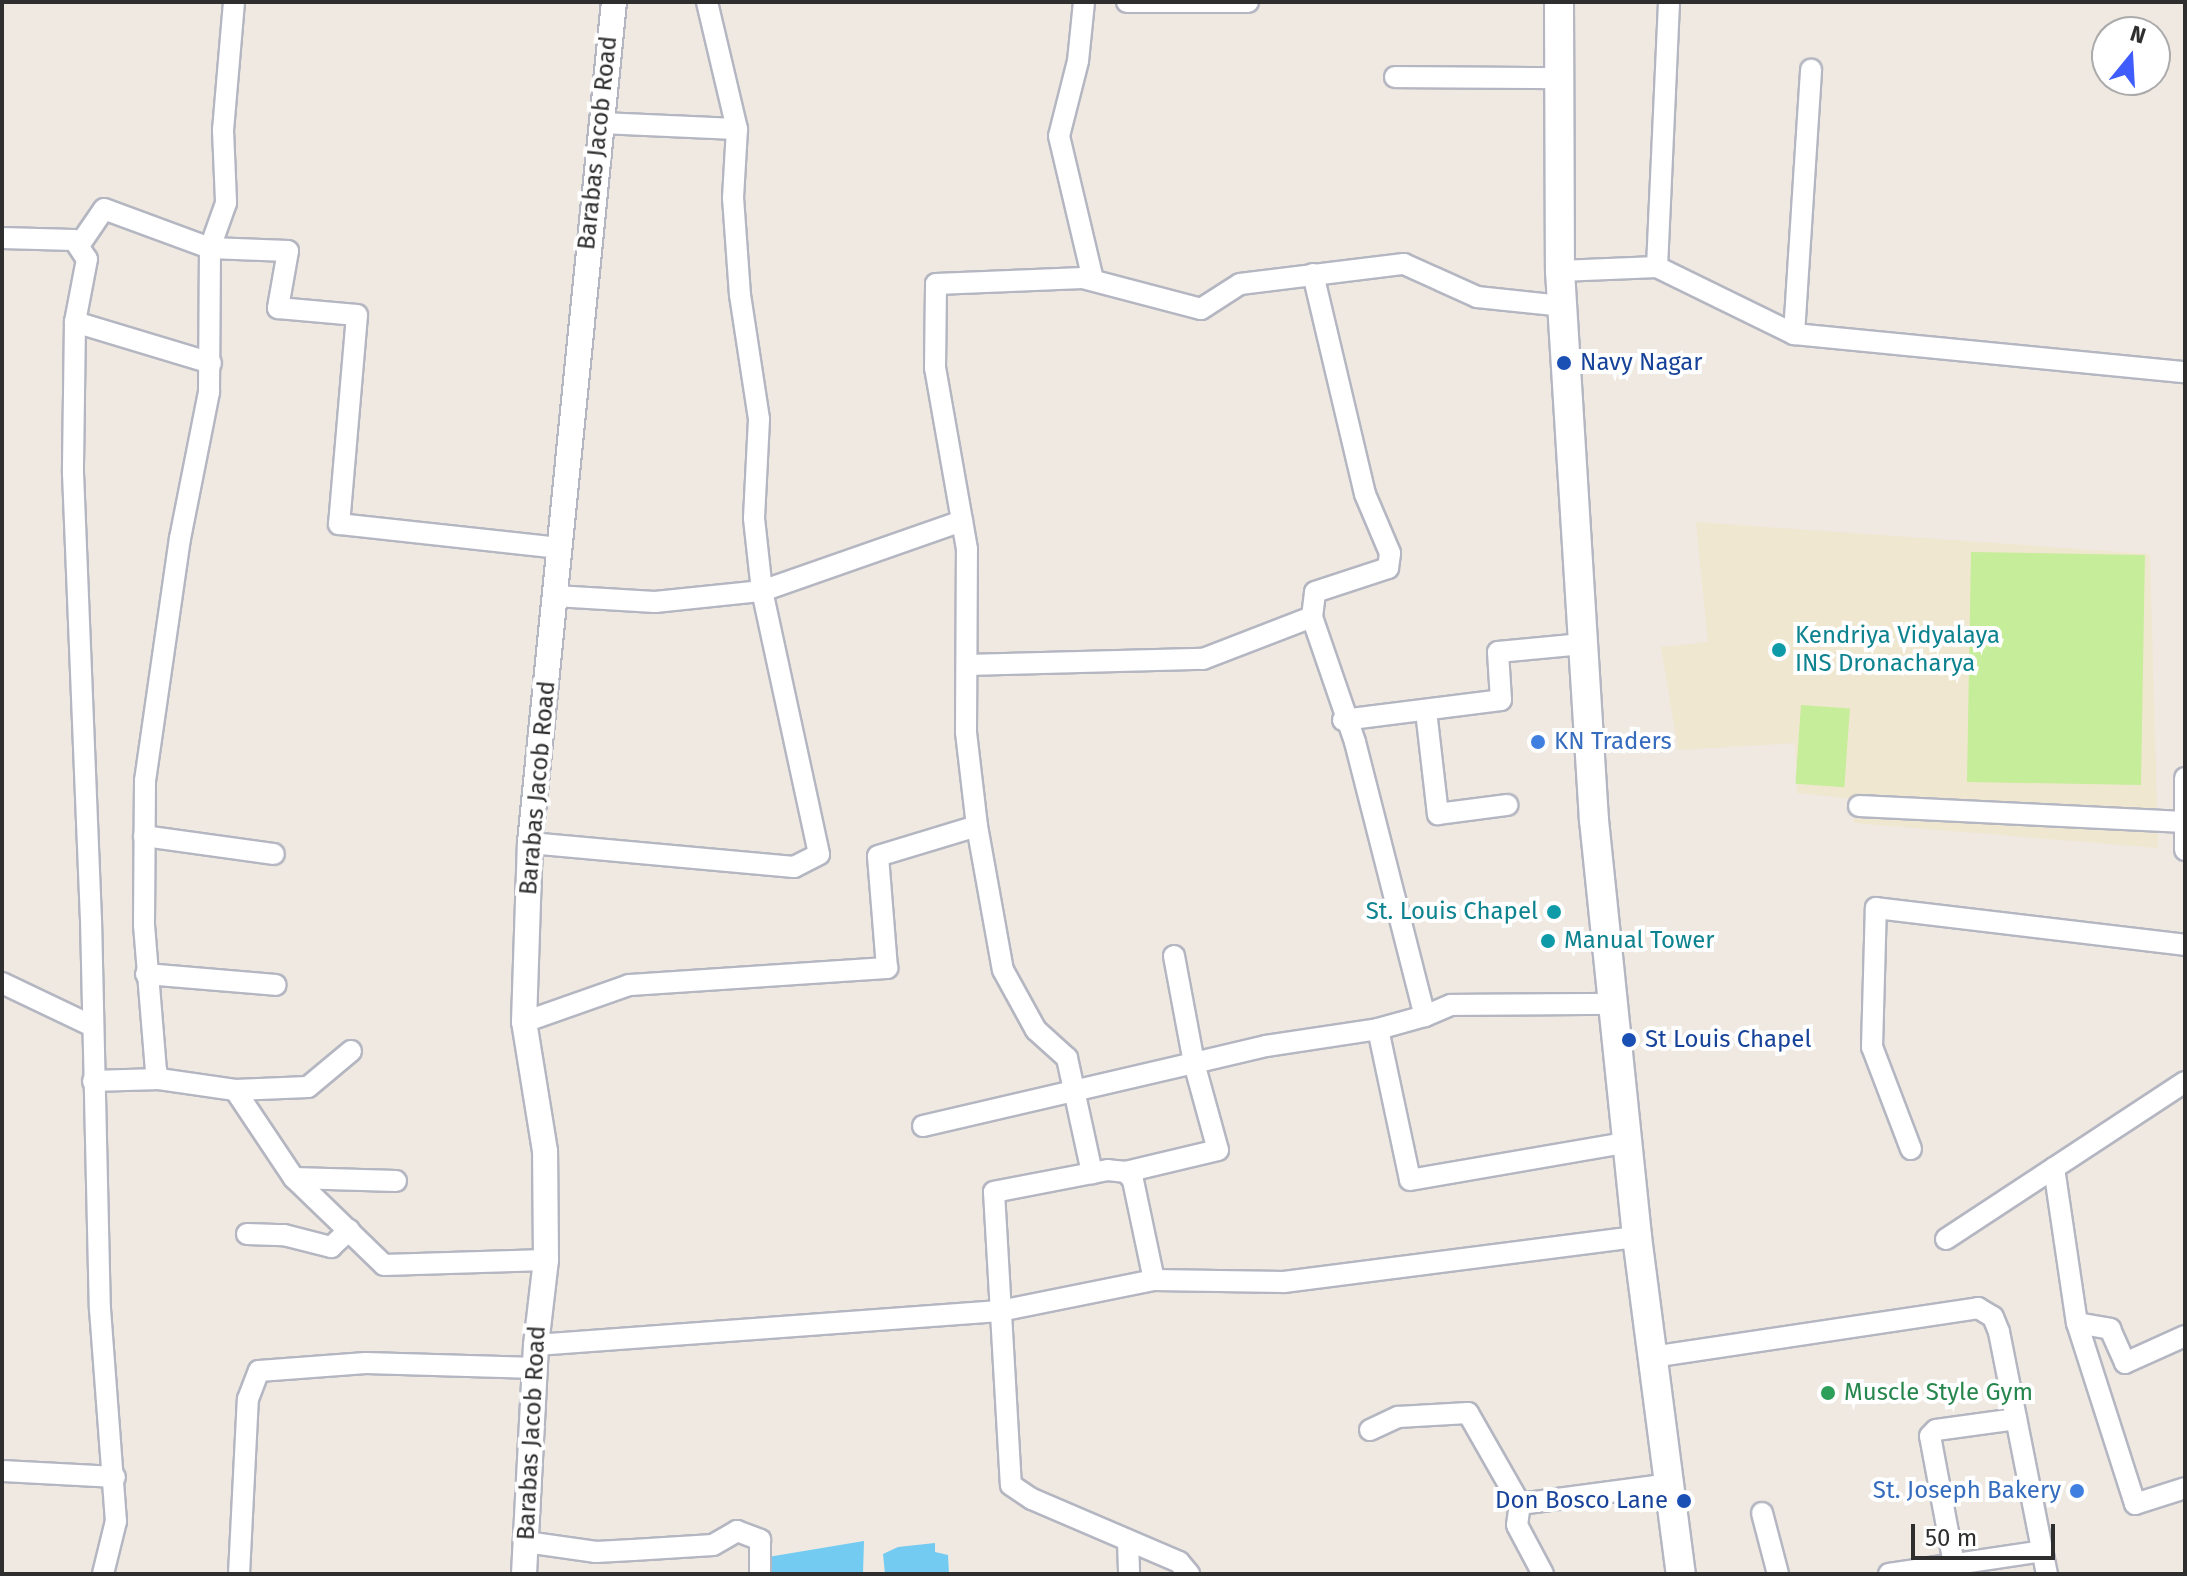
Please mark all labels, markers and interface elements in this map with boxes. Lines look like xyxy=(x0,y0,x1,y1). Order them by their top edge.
north arrow xyxy=(2091,16,2171,96)
text: N xyxy=(2127,20,2149,50)
street label: Barabas Jacob Road xyxy=(572,35,624,251)
place label: Navy Nagar xyxy=(1580,349,1703,377)
marker: Navy Nagar xyxy=(1555,354,1573,372)
place label: Kendriya Vidyalaya INS Dronacharya xyxy=(1795,622,2000,678)
marker: Kendriya Vidyalaya INS Dronacharya xyxy=(1770,641,1788,659)
street label: Barabas Jacob Road xyxy=(514,680,562,896)
place label: KN Traders xyxy=(1554,728,1672,756)
marker: KN Traders xyxy=(1529,733,1547,751)
place label: St. Louis Chapel xyxy=(1366,898,1538,926)
marker: St. Louis Chapel xyxy=(1545,903,1563,921)
place label: Manual Tower xyxy=(1564,927,1715,955)
marker: Manual Tower xyxy=(1539,932,1557,950)
place label: St Louis Chapel xyxy=(1645,1026,1811,1054)
marker: St Louis Chapel xyxy=(1620,1031,1638,1049)
street label: Barabas Jacob Road xyxy=(512,1325,552,1541)
place label: Muscle Style Gym xyxy=(1844,1379,2033,1407)
marker: Muscle Style Gym xyxy=(1819,1384,1837,1402)
place label: St. Joseph Bakery xyxy=(1873,1477,2061,1505)
marker: St. Joseph Bakery xyxy=(2068,1482,2086,1500)
place label: Don Bosco Lane xyxy=(1495,1487,1668,1515)
marker: Don Bosco Lane xyxy=(1675,1492,1693,1510)
scale bar xyxy=(1915,1508,2059,1558)
text: 50 m xyxy=(1925,1524,1977,1552)

